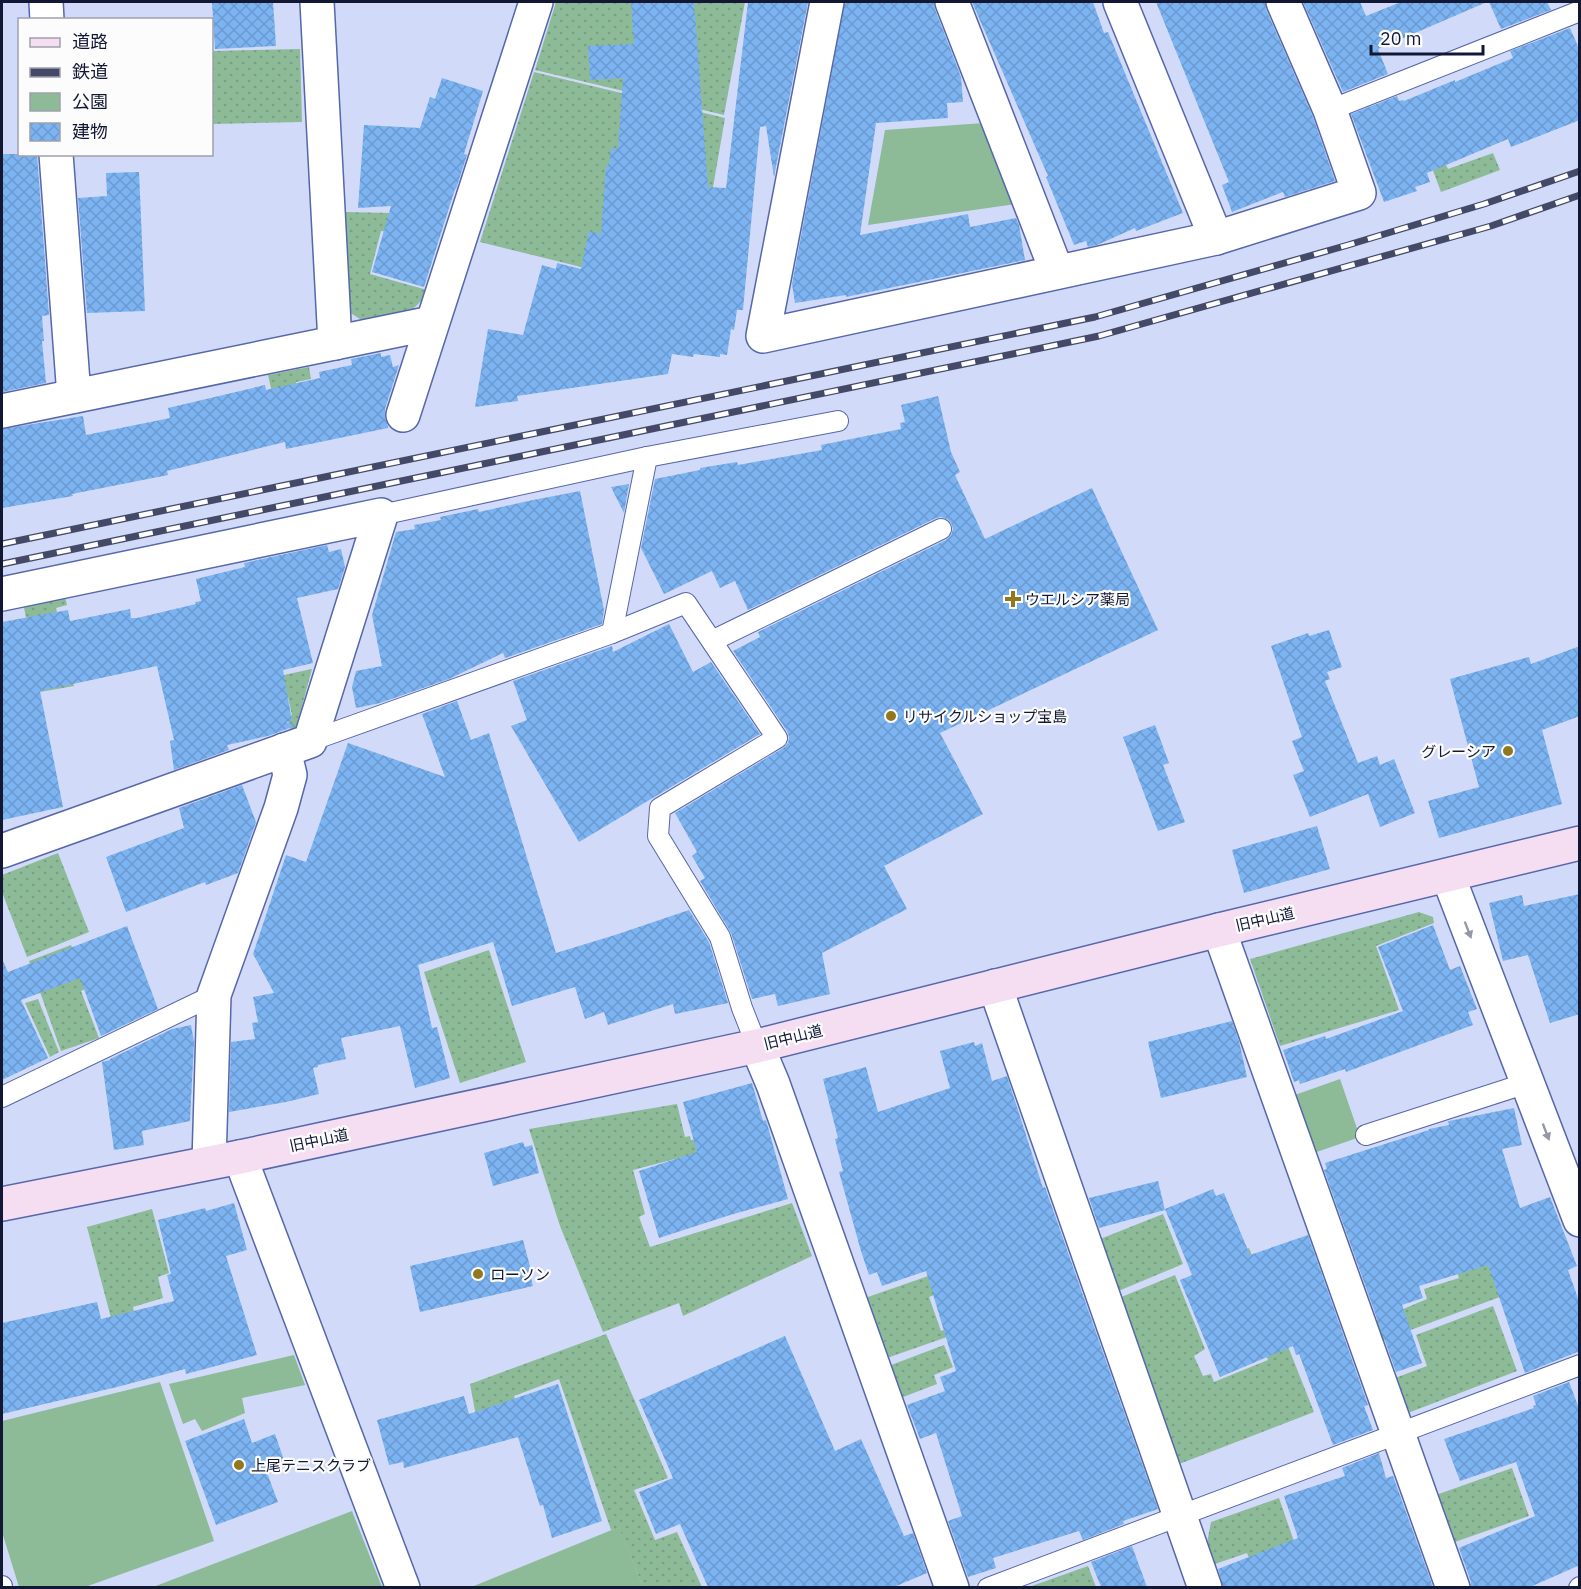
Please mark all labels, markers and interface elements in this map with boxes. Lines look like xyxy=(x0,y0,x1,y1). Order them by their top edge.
legend xyxy=(18,18,213,156)
scale bar xyxy=(1371,18,1484,56)
text: 20 m xyxy=(1380,27,1422,50)
text: 道路 xyxy=(72,30,108,53)
text: 鉄道 xyxy=(72,60,108,83)
text: 公園 xyxy=(72,90,108,113)
text: 建物 xyxy=(72,120,108,143)
place label: ウエルシア薬局 xyxy=(1025,590,1130,609)
marker: ウエルシア薬局 xyxy=(1006,592,1020,606)
place label: リサイクルショップ宝島 xyxy=(903,707,1067,726)
marker: リサイクルショップ宝島 xyxy=(884,709,898,723)
place label: グレーシア xyxy=(1421,742,1496,761)
marker: グレーシア xyxy=(1501,744,1515,758)
street label: 旧中山道 xyxy=(1234,903,1296,935)
one-way arrow xyxy=(1464,921,1474,939)
street label: 旧中山道 xyxy=(762,1021,824,1053)
one-way arrow xyxy=(1542,1123,1551,1141)
street label: 旧中山道 xyxy=(288,1124,350,1156)
place label: ローソン xyxy=(490,1265,550,1284)
marker: ローソン xyxy=(471,1267,485,1281)
place label: 上尾テニスクラブ xyxy=(251,1456,371,1475)
marker: 上尾テニスクラブ xyxy=(232,1458,246,1472)

